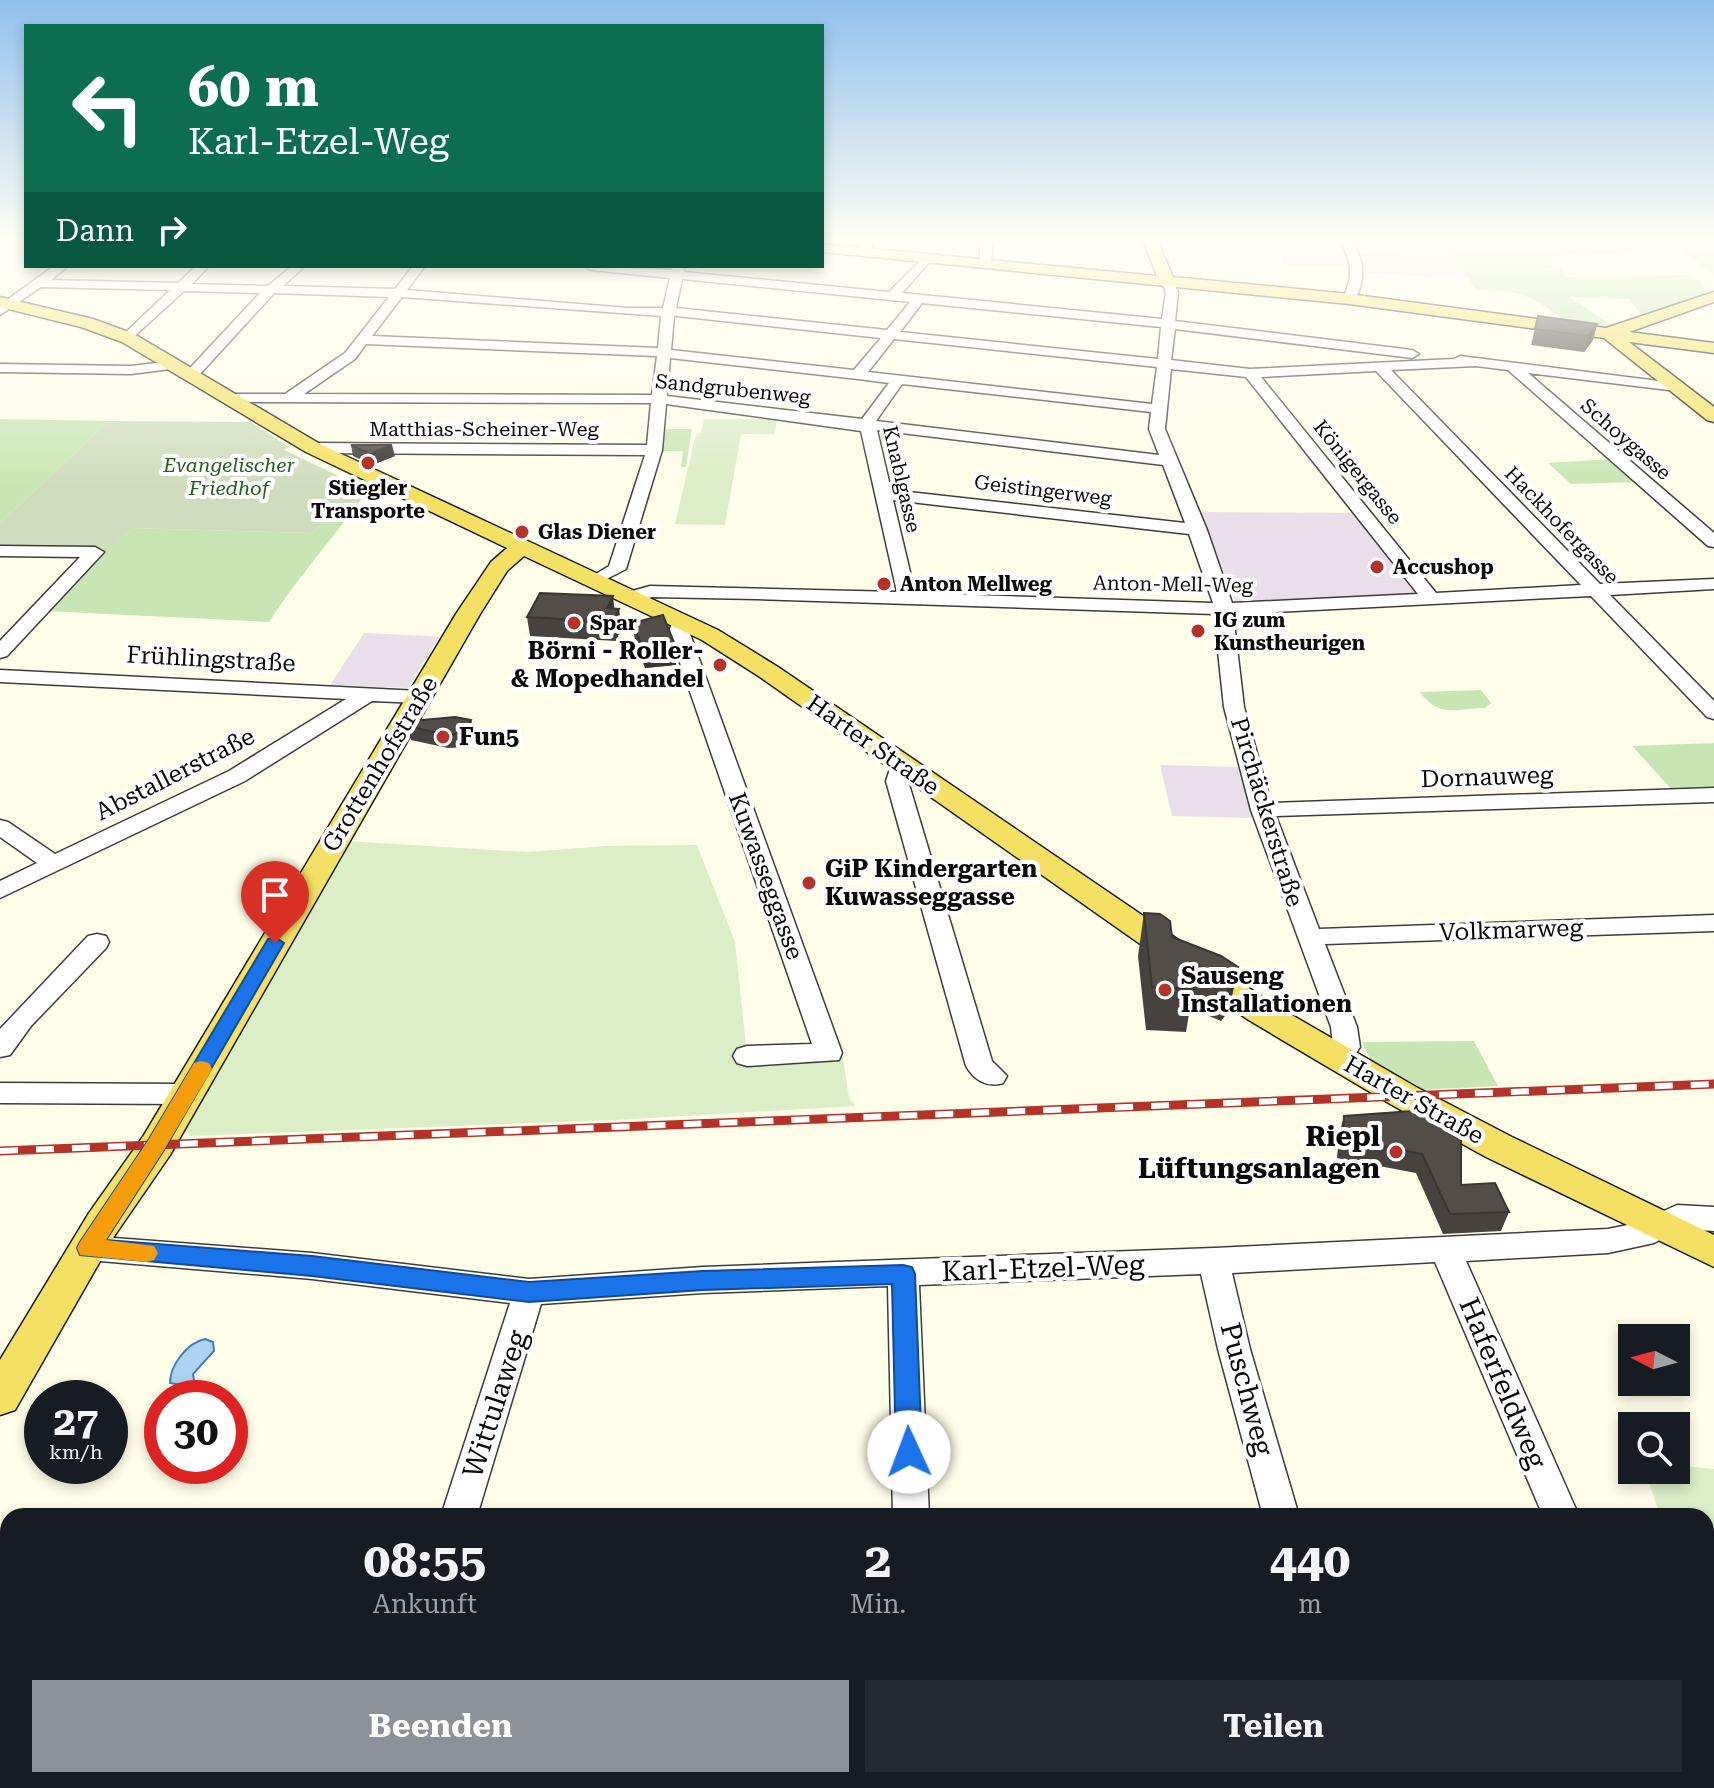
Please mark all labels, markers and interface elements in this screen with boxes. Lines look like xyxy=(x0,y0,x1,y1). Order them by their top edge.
text: 60 m xyxy=(188,54,319,120)
icon: left xyxy=(56,56,160,160)
text: Karl-Etzel-Weg xyxy=(188,121,449,163)
icon: right xyxy=(150,208,194,252)
text: Dann xyxy=(56,213,134,248)
street label: Sandgrubenweg xyxy=(654,369,813,409)
street label: Schoygasse xyxy=(1576,393,1676,485)
street label: Königergasse xyxy=(1309,415,1407,529)
street label: Matthias-Scheiner-Weg xyxy=(369,417,599,441)
street label: Knablgasse xyxy=(878,423,926,535)
park label: Evangelischer Friedhof xyxy=(162,453,295,500)
marker: Stiegler Transporte xyxy=(359,454,377,472)
street label: Hackhofergasse xyxy=(1500,461,1624,589)
street label: Geistingerweg xyxy=(973,470,1114,510)
place label: Stiegler Transporte xyxy=(311,476,425,523)
place label: Glas Diener xyxy=(538,520,656,544)
marker: Glas Diener xyxy=(513,523,531,541)
place label: Accushop xyxy=(1393,555,1494,579)
marker: Accushop xyxy=(1368,558,1386,576)
street label: Anton-Mell-Weg xyxy=(1093,571,1254,597)
place label: Anton Mellweg xyxy=(900,572,1052,596)
marker: Anton Mellweg xyxy=(875,575,893,593)
place label: IG zum Kunstheurigen xyxy=(1214,608,1366,655)
place label: Spar xyxy=(590,611,637,635)
marker: Spar xyxy=(565,614,583,632)
marker: IG zum Kunstheurigen xyxy=(1189,622,1207,640)
place label: Börni - Roller- & Mopedhandel xyxy=(511,637,704,693)
street label: Frühlingstraße xyxy=(126,641,296,677)
marker: Börni - Roller- & Mopedhandel xyxy=(711,656,729,674)
street label: Grottenhofstraße xyxy=(317,671,443,857)
street label: Harter Straße xyxy=(801,689,945,801)
street label: Pirchäckerstraße xyxy=(1225,714,1309,910)
street label: Abstallerstraße xyxy=(91,722,259,826)
place label: Fun5 xyxy=(459,723,519,751)
marker: Fun5 xyxy=(434,728,452,746)
street label: Dornauweg xyxy=(1420,761,1554,793)
street label: Kuwasseggasse xyxy=(723,789,809,963)
place label: GiP Kindergarten Kuwasseggasse xyxy=(825,855,1037,911)
pin xyxy=(241,861,309,943)
icon: arrive xyxy=(253,873,297,917)
marker: GiP Kindergarten Kuwasseggasse xyxy=(800,874,818,892)
street label: Volkmarweg xyxy=(1438,913,1584,947)
place label: Sauseng Installationen xyxy=(1181,962,1352,1018)
marker: Sauseng Installationen xyxy=(1156,981,1174,999)
street label: Harter Straße xyxy=(1339,1050,1489,1150)
place label: Riepl Lüftungsanlagen xyxy=(1138,1120,1380,1185)
marker: Riepl Lüftungsanlagen xyxy=(1387,1143,1405,1161)
street label: Karl-Etzel-Weg xyxy=(941,1248,1145,1288)
street label: Haferfeldweg xyxy=(1452,1293,1554,1473)
street label: Puschweg xyxy=(1213,1319,1281,1459)
north arrow xyxy=(1618,1324,1690,1396)
map controls xyxy=(1618,1324,1690,1484)
street label: Wittulaweg xyxy=(456,1326,534,1482)
speed limit sign: 30 xyxy=(144,1380,248,1484)
text: 27 xyxy=(54,1398,98,1445)
position arrow xyxy=(867,1410,951,1494)
button: search xyxy=(1618,1412,1690,1484)
text: km/h xyxy=(49,1440,103,1464)
text: 08:55 xyxy=(364,1533,486,1589)
text: 2 xyxy=(864,1533,891,1589)
text: 440 xyxy=(1270,1533,1350,1589)
text: Ankunft xyxy=(373,1589,477,1619)
text: Min. xyxy=(850,1589,906,1619)
text: m xyxy=(1298,1589,1322,1619)
button: Beenden xyxy=(32,1680,849,1772)
button: Teilen xyxy=(865,1680,1682,1772)

